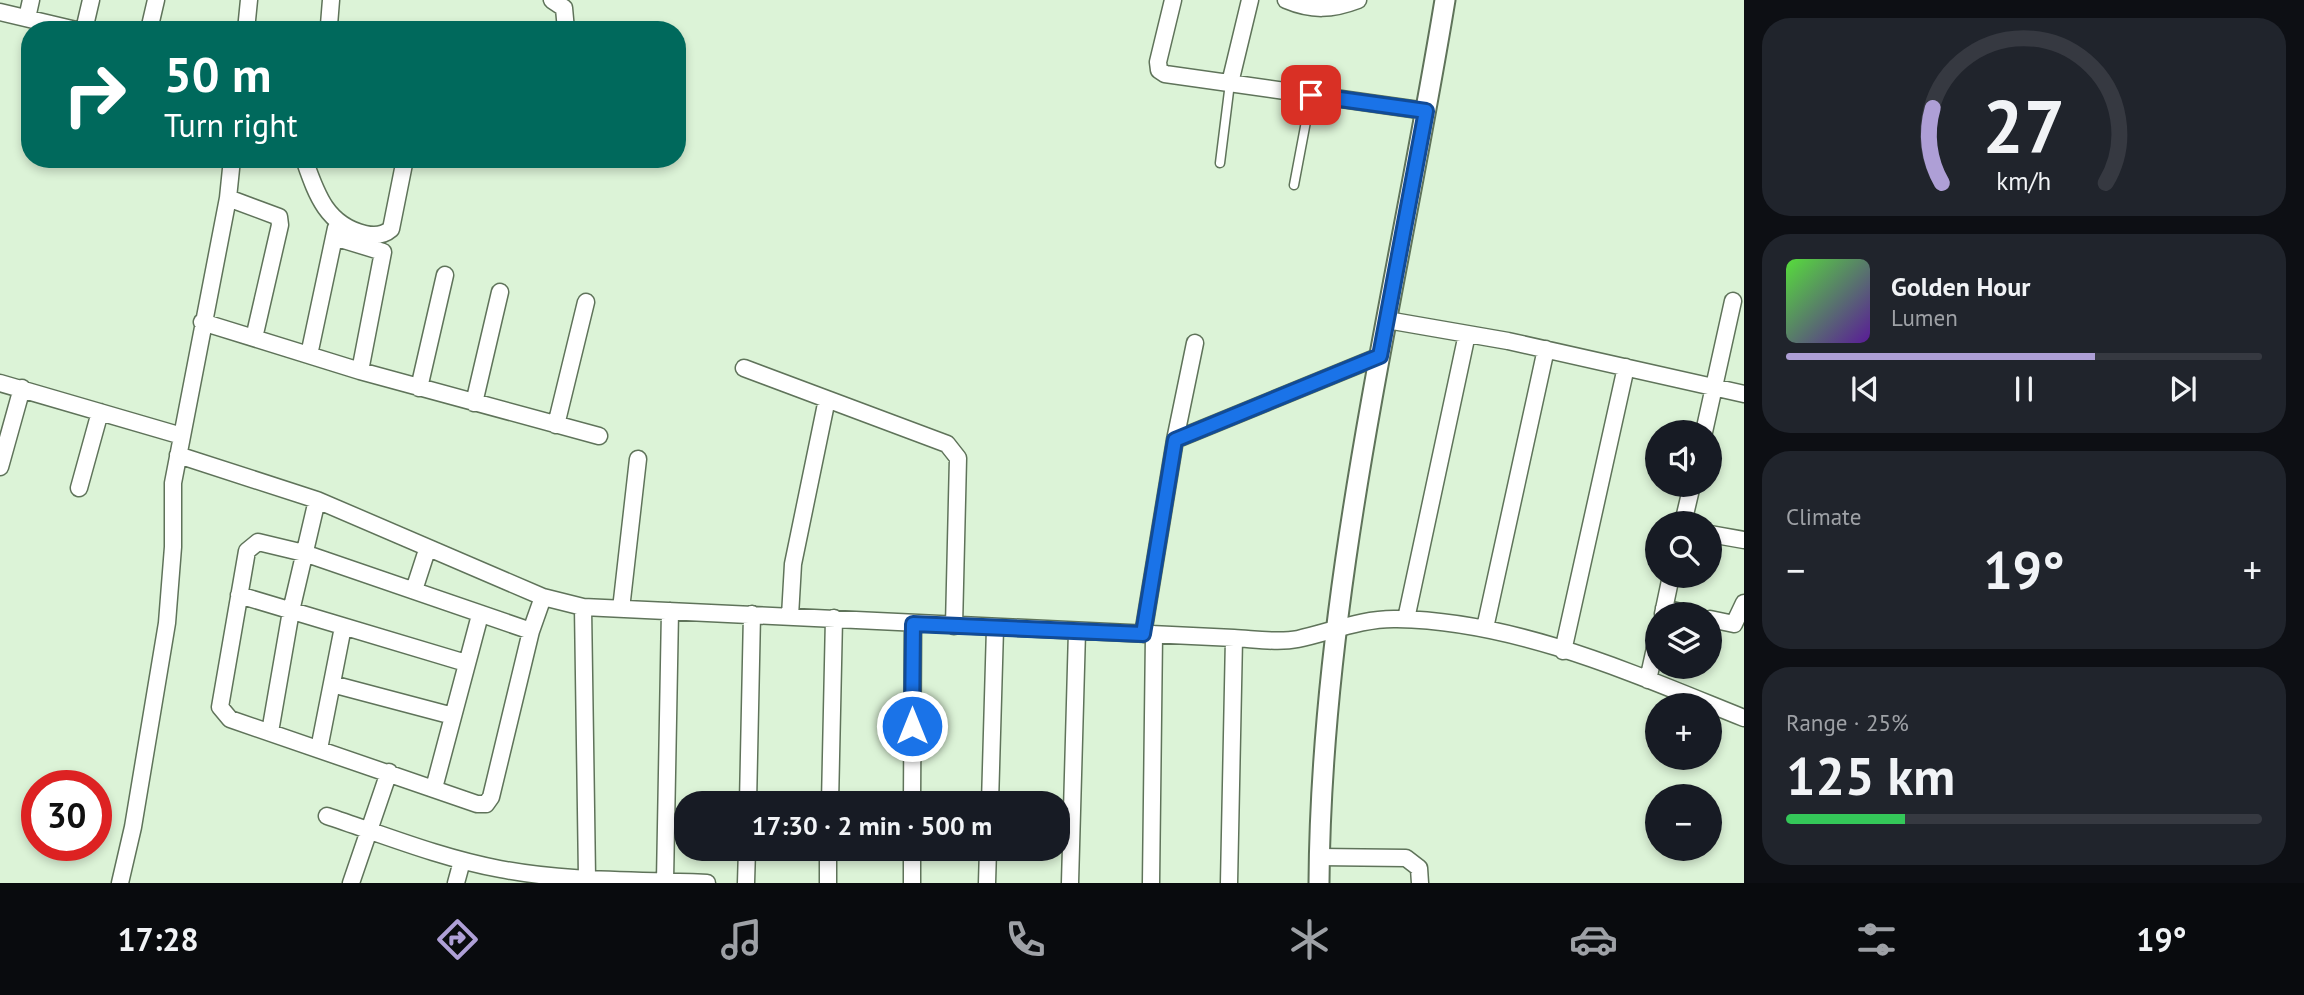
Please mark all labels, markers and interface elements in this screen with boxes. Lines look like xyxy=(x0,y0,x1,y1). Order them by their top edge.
text: 50 m xyxy=(164,42,271,106)
icon: right xyxy=(49,49,140,140)
pin xyxy=(1281,65,1341,125)
icon: arrive xyxy=(1292,76,1330,114)
text: 27 xyxy=(1983,80,2065,174)
text: Turn right xyxy=(164,104,298,146)
text: km/h xyxy=(1997,165,2051,197)
text: Golden Hour xyxy=(1891,270,2030,303)
text: Lumen xyxy=(1891,303,1958,332)
icon: previous xyxy=(1846,370,1884,408)
icon: pause xyxy=(2005,370,2043,408)
icon: next xyxy=(2164,370,2202,408)
map controls xyxy=(1645,420,1722,861)
button: sound xyxy=(1645,420,1722,497)
text: Climate xyxy=(1786,502,1861,531)
button: search xyxy=(1645,511,1722,588)
text: 19° xyxy=(1983,536,2065,603)
text: − xyxy=(1786,545,1805,594)
text: + xyxy=(2243,545,2262,594)
button: layers xyxy=(1645,602,1722,679)
position arrow xyxy=(875,689,949,763)
button: + xyxy=(1645,693,1722,770)
text: Range · 25% xyxy=(1786,708,1909,737)
text: 125 km xyxy=(1786,742,1955,809)
speed limit sign: 30 xyxy=(21,770,112,861)
button: − xyxy=(1645,784,1722,861)
text: 17:30 · 2 min · 500 m xyxy=(752,809,992,842)
icon: directions xyxy=(433,915,482,964)
icon: music xyxy=(717,915,766,964)
icon: phone xyxy=(1001,915,1050,964)
icon: climate xyxy=(1285,915,1334,964)
icon: car xyxy=(1569,915,1618,964)
icon: filters xyxy=(1852,915,1901,964)
text: 17:28 xyxy=(117,918,199,960)
text: 19° xyxy=(2136,918,2187,960)

